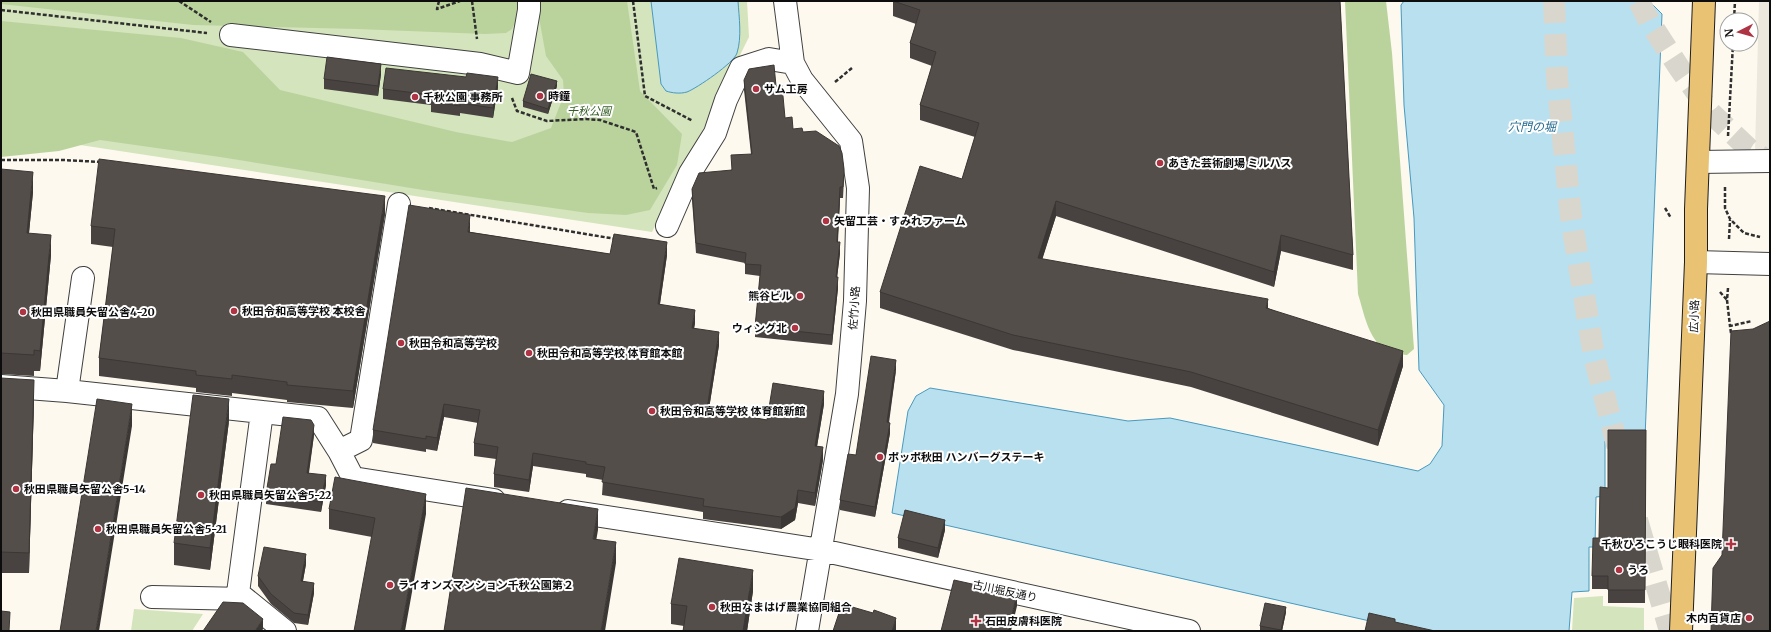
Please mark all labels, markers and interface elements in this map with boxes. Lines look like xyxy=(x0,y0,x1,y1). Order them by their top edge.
north arrow xyxy=(1719,12,1759,52)
text: N xyxy=(1722,28,1736,38)
place label: サム工房 xyxy=(764,82,808,96)
marker: サム工房 xyxy=(751,84,761,94)
place label: 時鐘 xyxy=(548,89,570,103)
place label: 千秋公園 事務所 xyxy=(423,90,503,104)
marker: 時鐘 xyxy=(535,91,545,101)
marker: 千秋公園 事務所 xyxy=(410,92,420,102)
park label: 千秋公園 xyxy=(567,104,613,118)
water label: 穴門の堀 xyxy=(1508,119,1558,134)
place label: あきた芸術劇場 ミルハス xyxy=(1168,156,1292,170)
marker: あきた芸術劇場 ミルハス xyxy=(1155,158,1165,168)
place label: 矢留工芸・すみれファーム xyxy=(834,214,966,228)
marker: 矢留工芸・すみれファーム xyxy=(821,216,831,226)
street label: 佐竹小路 xyxy=(845,286,863,330)
place label: 熊谷ビル xyxy=(748,289,792,303)
marker: 熊谷ビル xyxy=(795,291,805,301)
street label: 広小路 xyxy=(1686,299,1702,333)
place label: 秋田令和高等学校 本校舎 xyxy=(242,304,367,318)
place label: 秋田県職員矢留公舎4-20 xyxy=(31,305,155,319)
marker: 秋田令和高等学校 本校舎 xyxy=(229,306,239,316)
marker: 秋田県職員矢留公舎4-20 xyxy=(18,307,28,317)
place label: ウィング北 xyxy=(732,321,787,335)
marker: ウィング北 xyxy=(790,323,800,333)
place label: 秋田令和高等学校 xyxy=(409,336,497,350)
marker: 秋田令和高等学校 xyxy=(396,338,406,348)
place label: 秋田令和高等学校 体育館本館 xyxy=(537,346,683,360)
marker: 秋田令和高等学校 体育館本館 xyxy=(524,348,534,358)
place label: 秋田令和高等学校 体育館新館 xyxy=(660,404,806,418)
marker: 秋田令和高等学校 体育館新館 xyxy=(647,406,657,416)
place label: ポッポ秋田 ハンバーグステーキ xyxy=(888,450,1045,464)
marker: ポッポ秋田 ハンバーグステーキ xyxy=(875,452,885,462)
place label: 秋田県職員矢留公舎5-14 xyxy=(24,482,146,496)
marker: 秋田県職員矢留公舎5-14 xyxy=(11,484,21,494)
place label: 秋田県職員矢留公舎5-22 xyxy=(209,488,332,502)
marker: 秋田県職員矢留公舎5-22 xyxy=(196,490,206,500)
place label: 秋田県職員矢留公舎5-21 xyxy=(106,522,227,536)
marker: 秋田県職員矢留公舎5-21 xyxy=(93,524,103,534)
place label: 千秋ひろこうじ眼科医院 xyxy=(1601,537,1722,551)
marker: 千秋ひろこうじ眼科医院 xyxy=(1725,538,1737,550)
place label: うろ xyxy=(1627,563,1649,577)
marker: うろ xyxy=(1614,565,1624,575)
street label: 古川堀反通り xyxy=(971,577,1039,605)
place label: ライオンズマンション千秋公園第２ xyxy=(398,578,574,592)
marker: ライオンズマンション千秋公園第２ xyxy=(385,580,395,590)
place label: 秋田なまはげ農業協同組合 xyxy=(720,600,852,614)
marker: 秋田なまはげ農業協同組合 xyxy=(707,602,717,612)
place label: 木内百貨店 xyxy=(1686,611,1741,625)
marker: 木内百貨店 xyxy=(1744,613,1754,623)
place label: 石田皮膚科医院 xyxy=(985,614,1062,628)
marker: 石田皮膚科医院 xyxy=(970,615,982,627)

